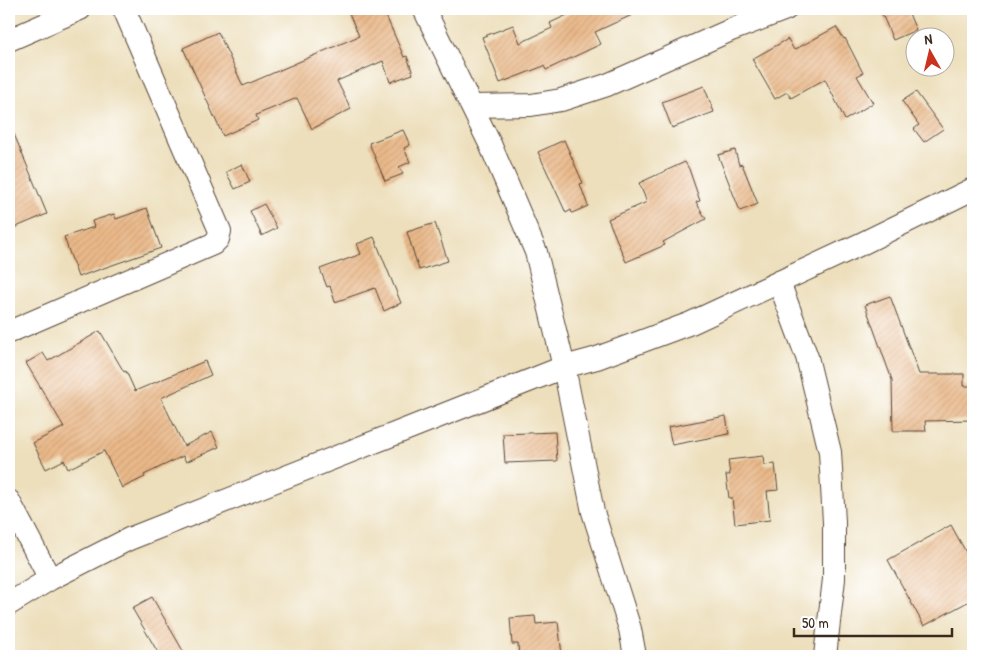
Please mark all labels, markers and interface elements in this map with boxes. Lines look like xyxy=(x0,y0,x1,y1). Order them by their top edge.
north arrow xyxy=(904,28,954,78)
text: N xyxy=(923,29,934,49)
scale bar xyxy=(794,605,952,637)
text: 50 m xyxy=(802,612,829,633)

